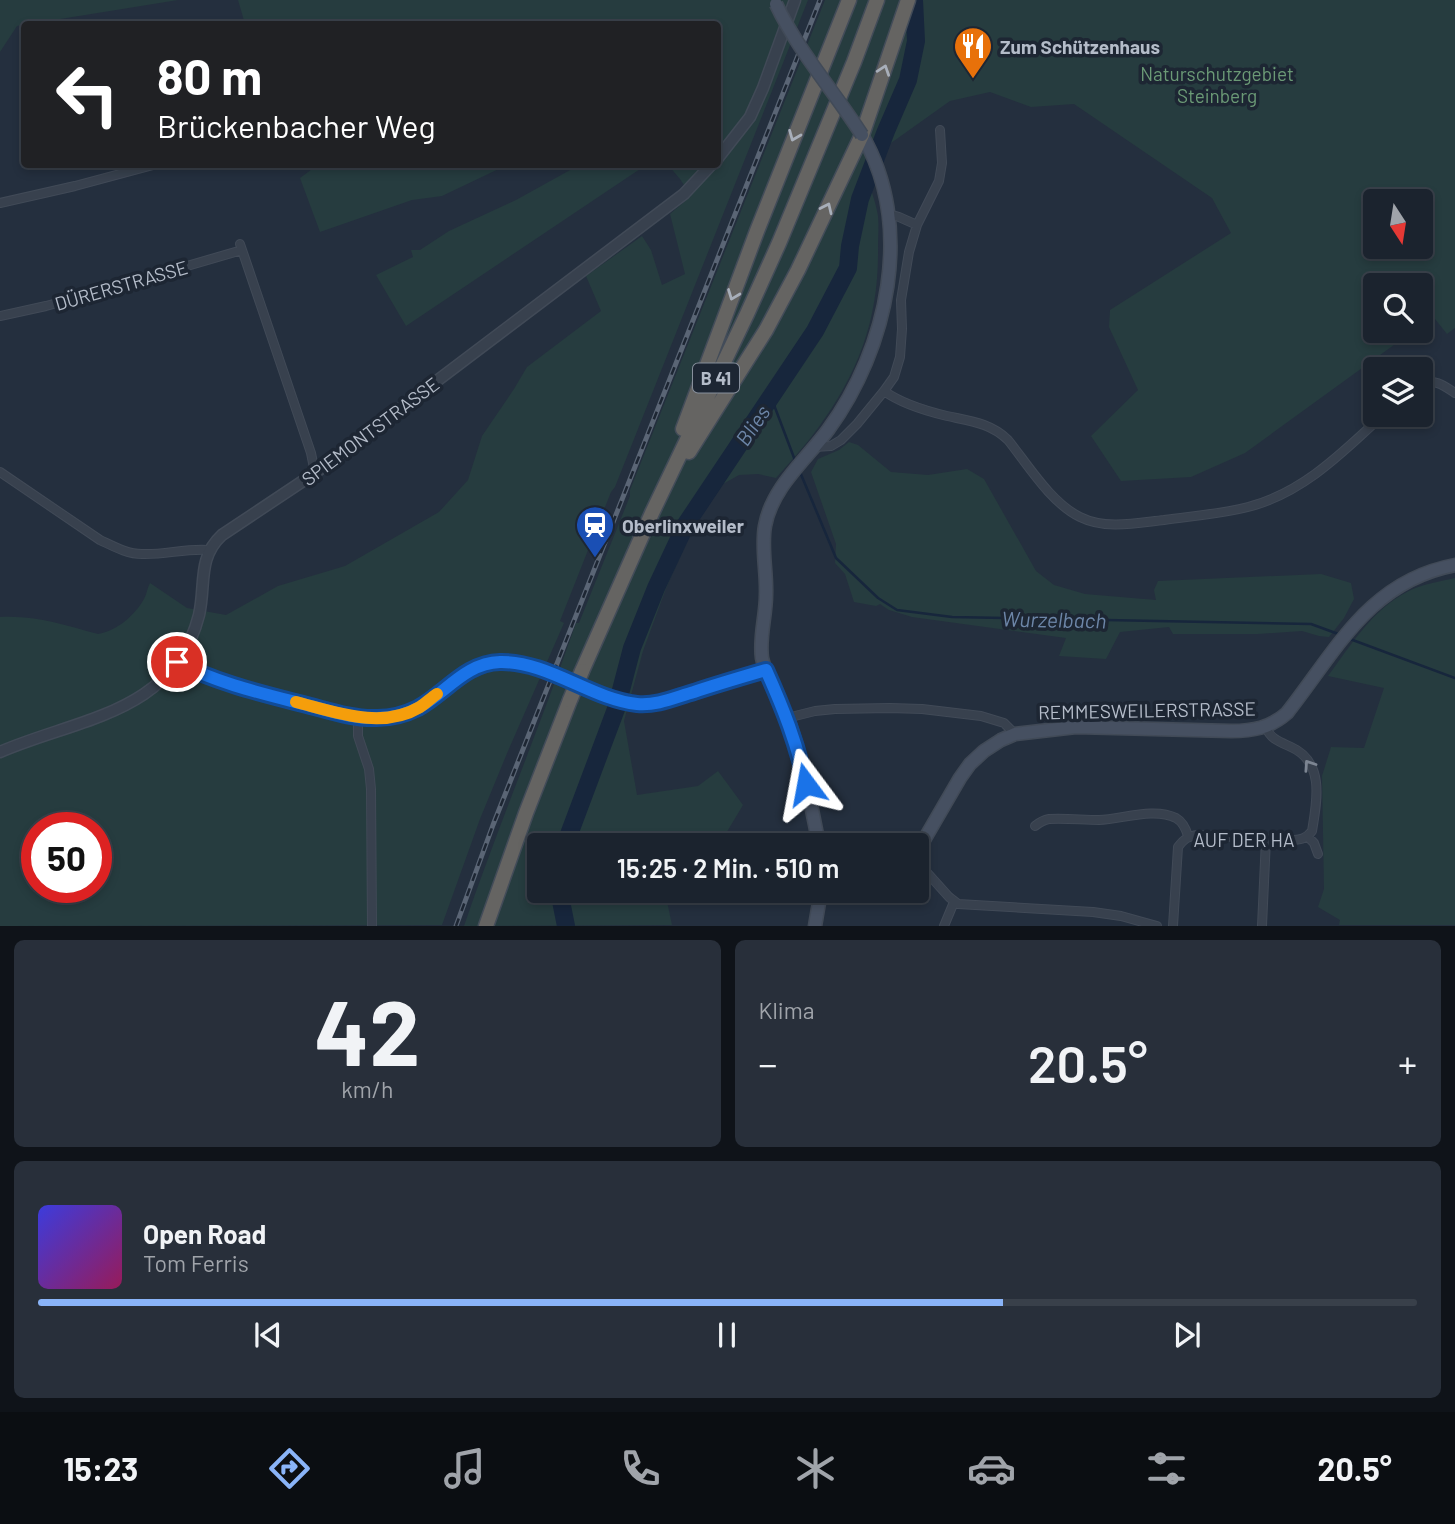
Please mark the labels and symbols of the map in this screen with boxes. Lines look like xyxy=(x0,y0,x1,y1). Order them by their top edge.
restaurant icon: Zum Schützenhaus xyxy=(952,25,994,80)
place label: Zum Schützenhaus xyxy=(1000,35,1160,58)
park label: Naturschutzgebiet Steinberg xyxy=(1140,62,1294,107)
one-way arrow xyxy=(876,65,890,77)
one-way arrow xyxy=(789,130,803,142)
north arrow xyxy=(1363,189,1433,259)
one-way arrow xyxy=(819,203,833,215)
street label: DÜRERSTRASSE xyxy=(52,255,190,315)
one-way arrow xyxy=(727,288,741,300)
road number: B 41 xyxy=(693,364,739,392)
street label: SPIEMONTSTRASSE xyxy=(297,372,443,490)
water label: Blies xyxy=(730,400,775,450)
station icon: Oberlinxweiler xyxy=(574,504,616,559)
place label: Oberlinxweiler xyxy=(622,514,745,537)
water label: Wurzelbach xyxy=(1002,606,1106,632)
pin xyxy=(147,632,207,692)
street label: REMMESWEILERSTRASSE xyxy=(1038,697,1256,723)
position arrow xyxy=(769,747,843,821)
one-way arrow xyxy=(1305,760,1317,773)
speed limit sign: 50 xyxy=(21,812,112,903)
street label: AUF DER HA xyxy=(1193,828,1295,851)

